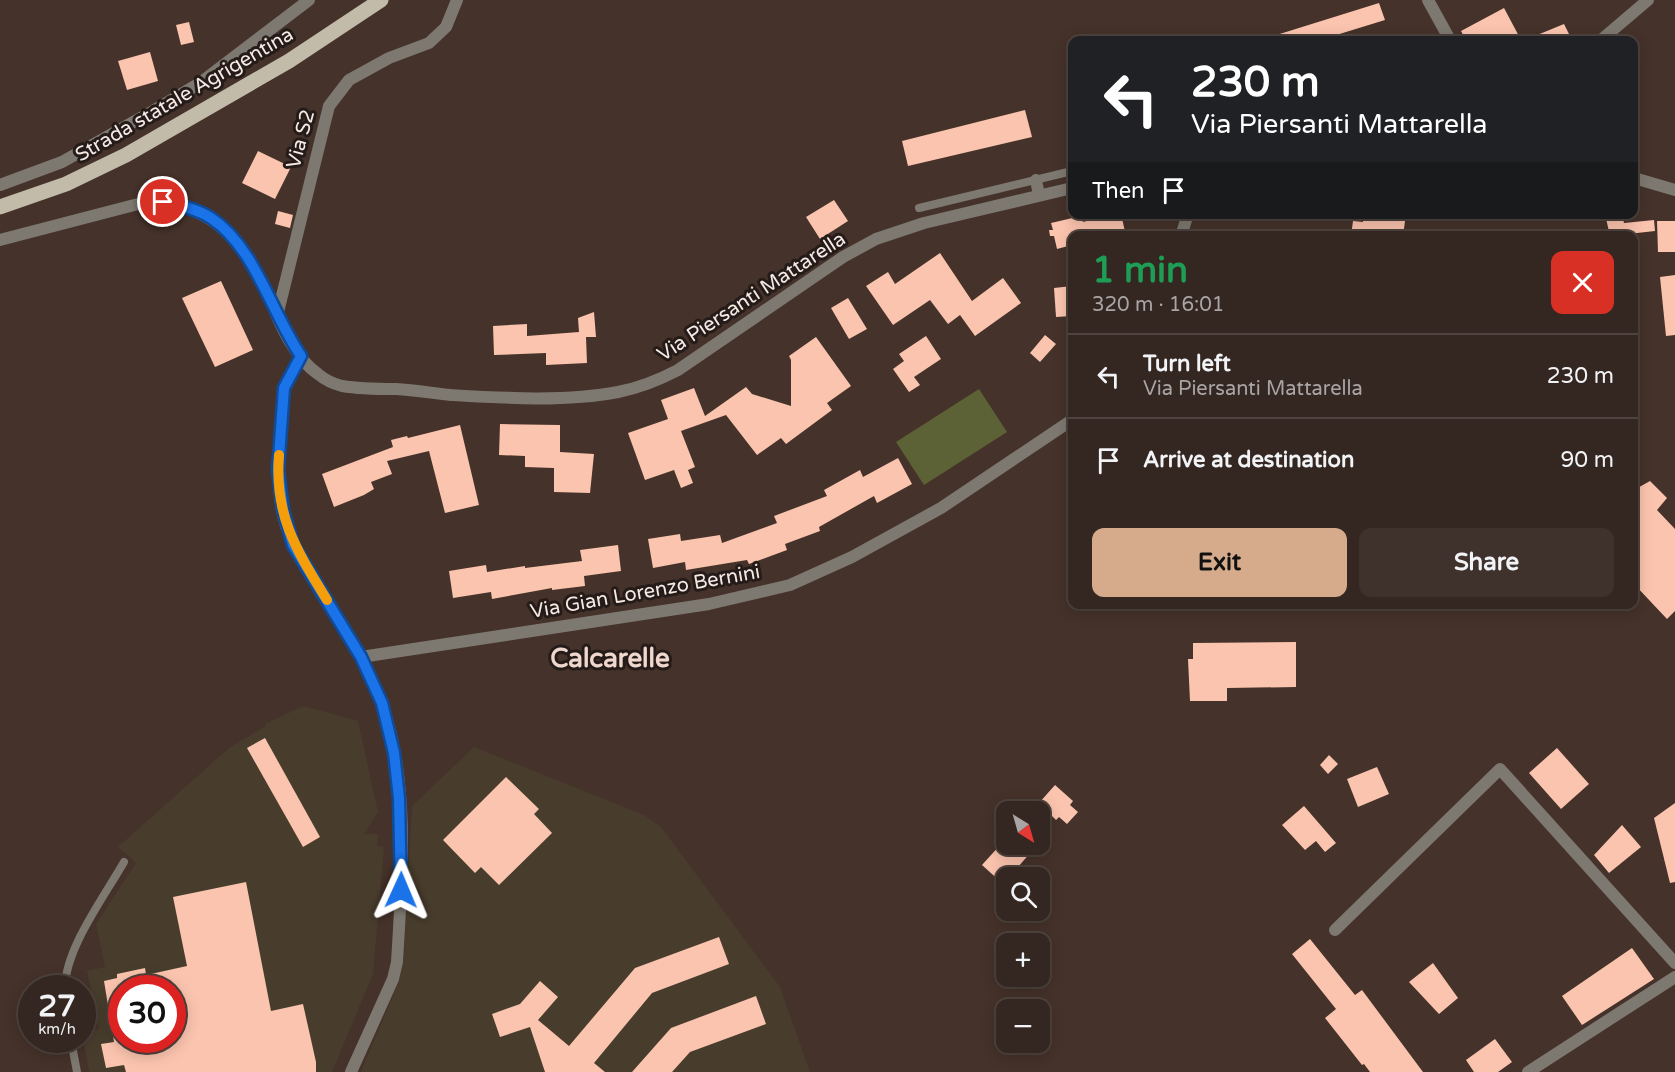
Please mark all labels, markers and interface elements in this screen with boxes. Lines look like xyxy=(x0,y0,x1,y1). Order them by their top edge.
street label: Strada statale Agrigentina xyxy=(71,23,298,167)
text: 230 m xyxy=(1191,57,1320,108)
icon: left xyxy=(1092,60,1170,138)
street label: Via S2 xyxy=(282,107,320,171)
text: Via Piersanti Mattarella xyxy=(1191,108,1488,141)
icon: arrive xyxy=(1157,174,1190,207)
pin xyxy=(137,176,188,227)
text: Then xyxy=(1092,178,1145,204)
icon: arrive xyxy=(146,185,179,218)
street label: Via Piersanti Mattarella xyxy=(653,227,850,367)
text: 1 min xyxy=(1092,249,1188,292)
button: close xyxy=(1551,251,1614,314)
text: 320 m · 16:01 xyxy=(1092,293,1224,317)
text: Turn left xyxy=(1143,351,1231,377)
icon: left xyxy=(1092,360,1125,393)
text: 230 m xyxy=(1547,363,1614,389)
text: Via Piersanti Mattarella xyxy=(1143,377,1363,401)
icon: arrive xyxy=(1092,444,1125,477)
text: Arrive at destination xyxy=(1143,447,1354,473)
text: 90 m xyxy=(1560,447,1614,473)
button: Exit xyxy=(1092,528,1347,597)
button: Share xyxy=(1359,528,1614,597)
street label: Via Gian Lorenzo Bernini xyxy=(528,560,762,624)
district label: Calcarelle xyxy=(550,643,670,674)
north arrow xyxy=(996,801,1050,855)
map controls xyxy=(996,801,1050,1053)
position arrow xyxy=(369,858,433,922)
button: search xyxy=(996,867,1050,921)
button: + xyxy=(996,933,1050,987)
speed limit sign: 30 xyxy=(108,975,186,1053)
text: 27 xyxy=(38,988,76,1025)
button: − xyxy=(996,999,1050,1053)
text: km/h xyxy=(38,1020,76,1038)

